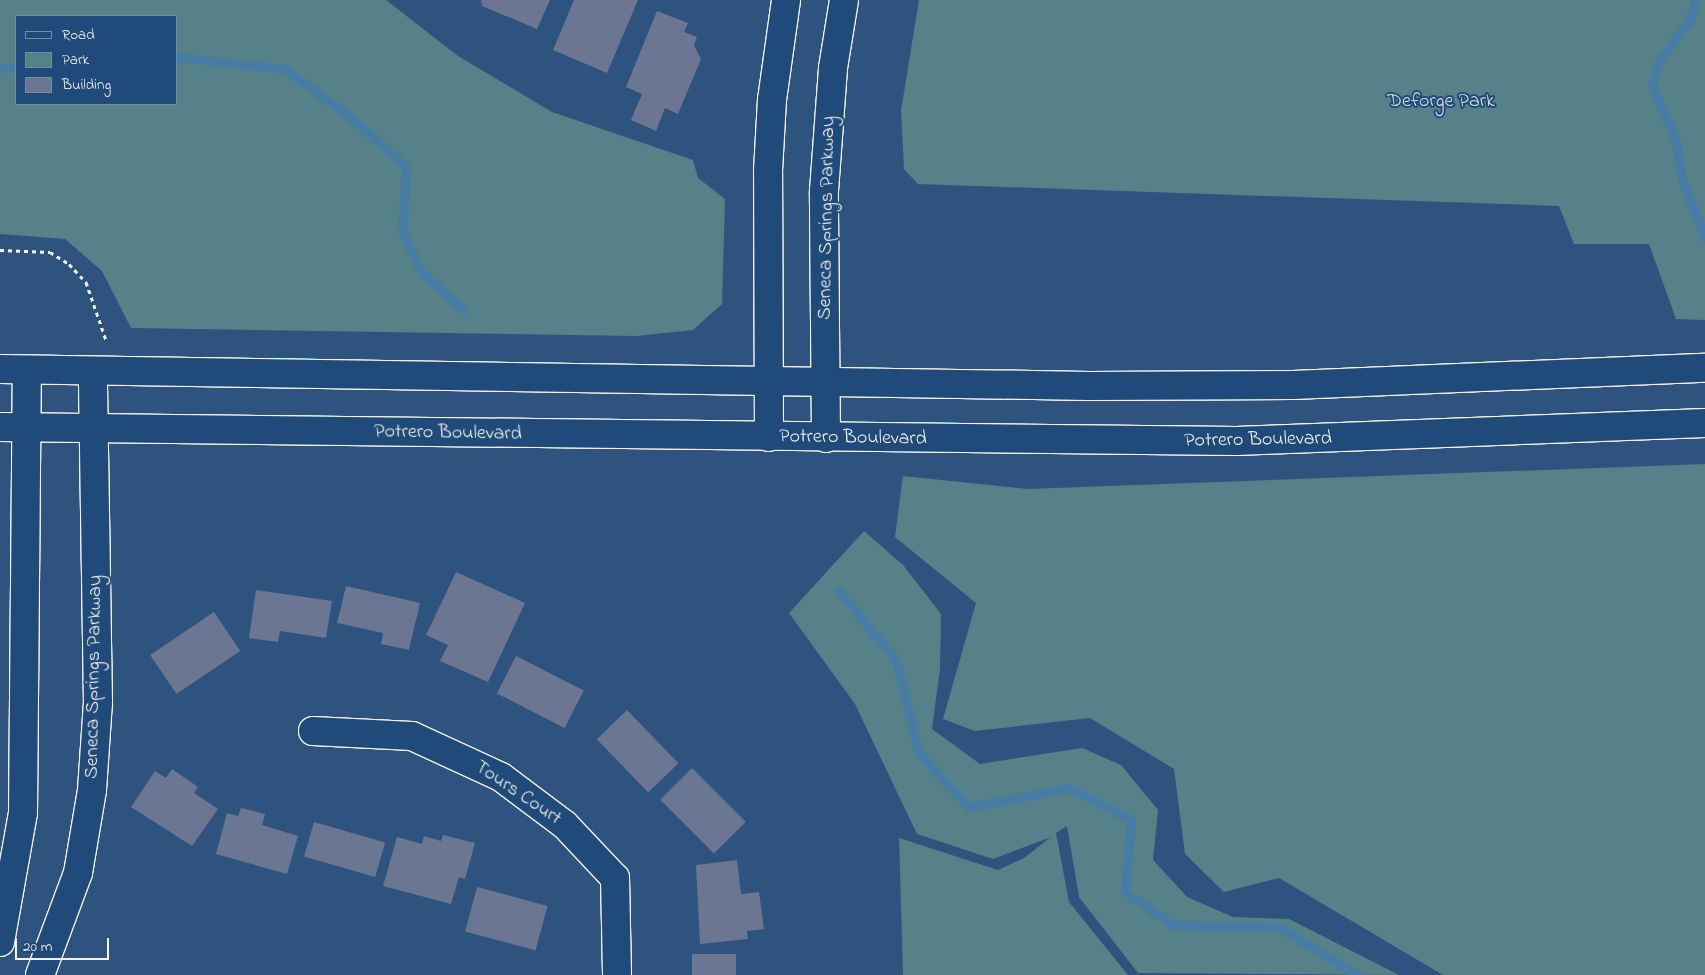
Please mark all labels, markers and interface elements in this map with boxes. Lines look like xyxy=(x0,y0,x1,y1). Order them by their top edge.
legend xyxy=(15,15,178,105)
text: Road xyxy=(62,24,95,46)
text: Park xyxy=(62,49,89,71)
text: Building xyxy=(62,74,111,96)
park label: Deforge Park xyxy=(1387,89,1495,113)
street label: Seneca Springs Parkway xyxy=(813,116,841,320)
street label: Potrero Boulevard xyxy=(374,420,522,446)
street label: Potrero Boulevard xyxy=(779,425,927,451)
street label: Potrero Boulevard xyxy=(1184,427,1332,453)
street label: Seneca Springs Parkway xyxy=(80,575,108,779)
street label: Tours Court xyxy=(470,755,566,831)
scale bar xyxy=(18,928,111,960)
text: 20 m xyxy=(23,936,52,958)

